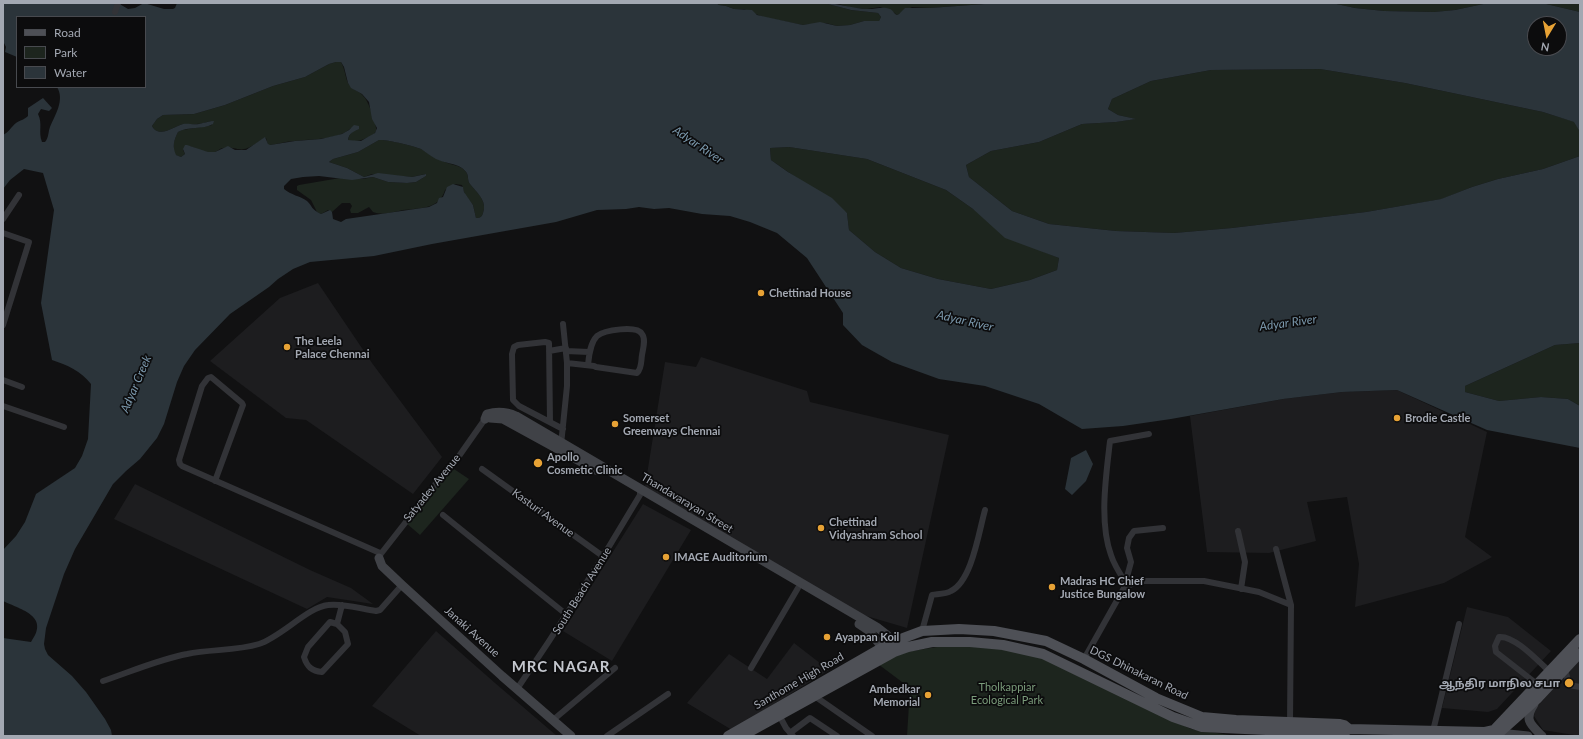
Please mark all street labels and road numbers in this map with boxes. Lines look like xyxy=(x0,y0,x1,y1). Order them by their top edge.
street label: Satyadev Avenue xyxy=(401,452,463,524)
street label: Thandavarayan Street xyxy=(639,470,735,536)
street label: Kasturi Avenue xyxy=(509,486,577,540)
street label: South Beach Avenue xyxy=(550,545,614,637)
street label: Janaki Avenue xyxy=(442,604,502,660)
street label: DGS Dhinakaran Road xyxy=(1088,643,1190,703)
street label: Santhome High Road xyxy=(752,650,846,712)

